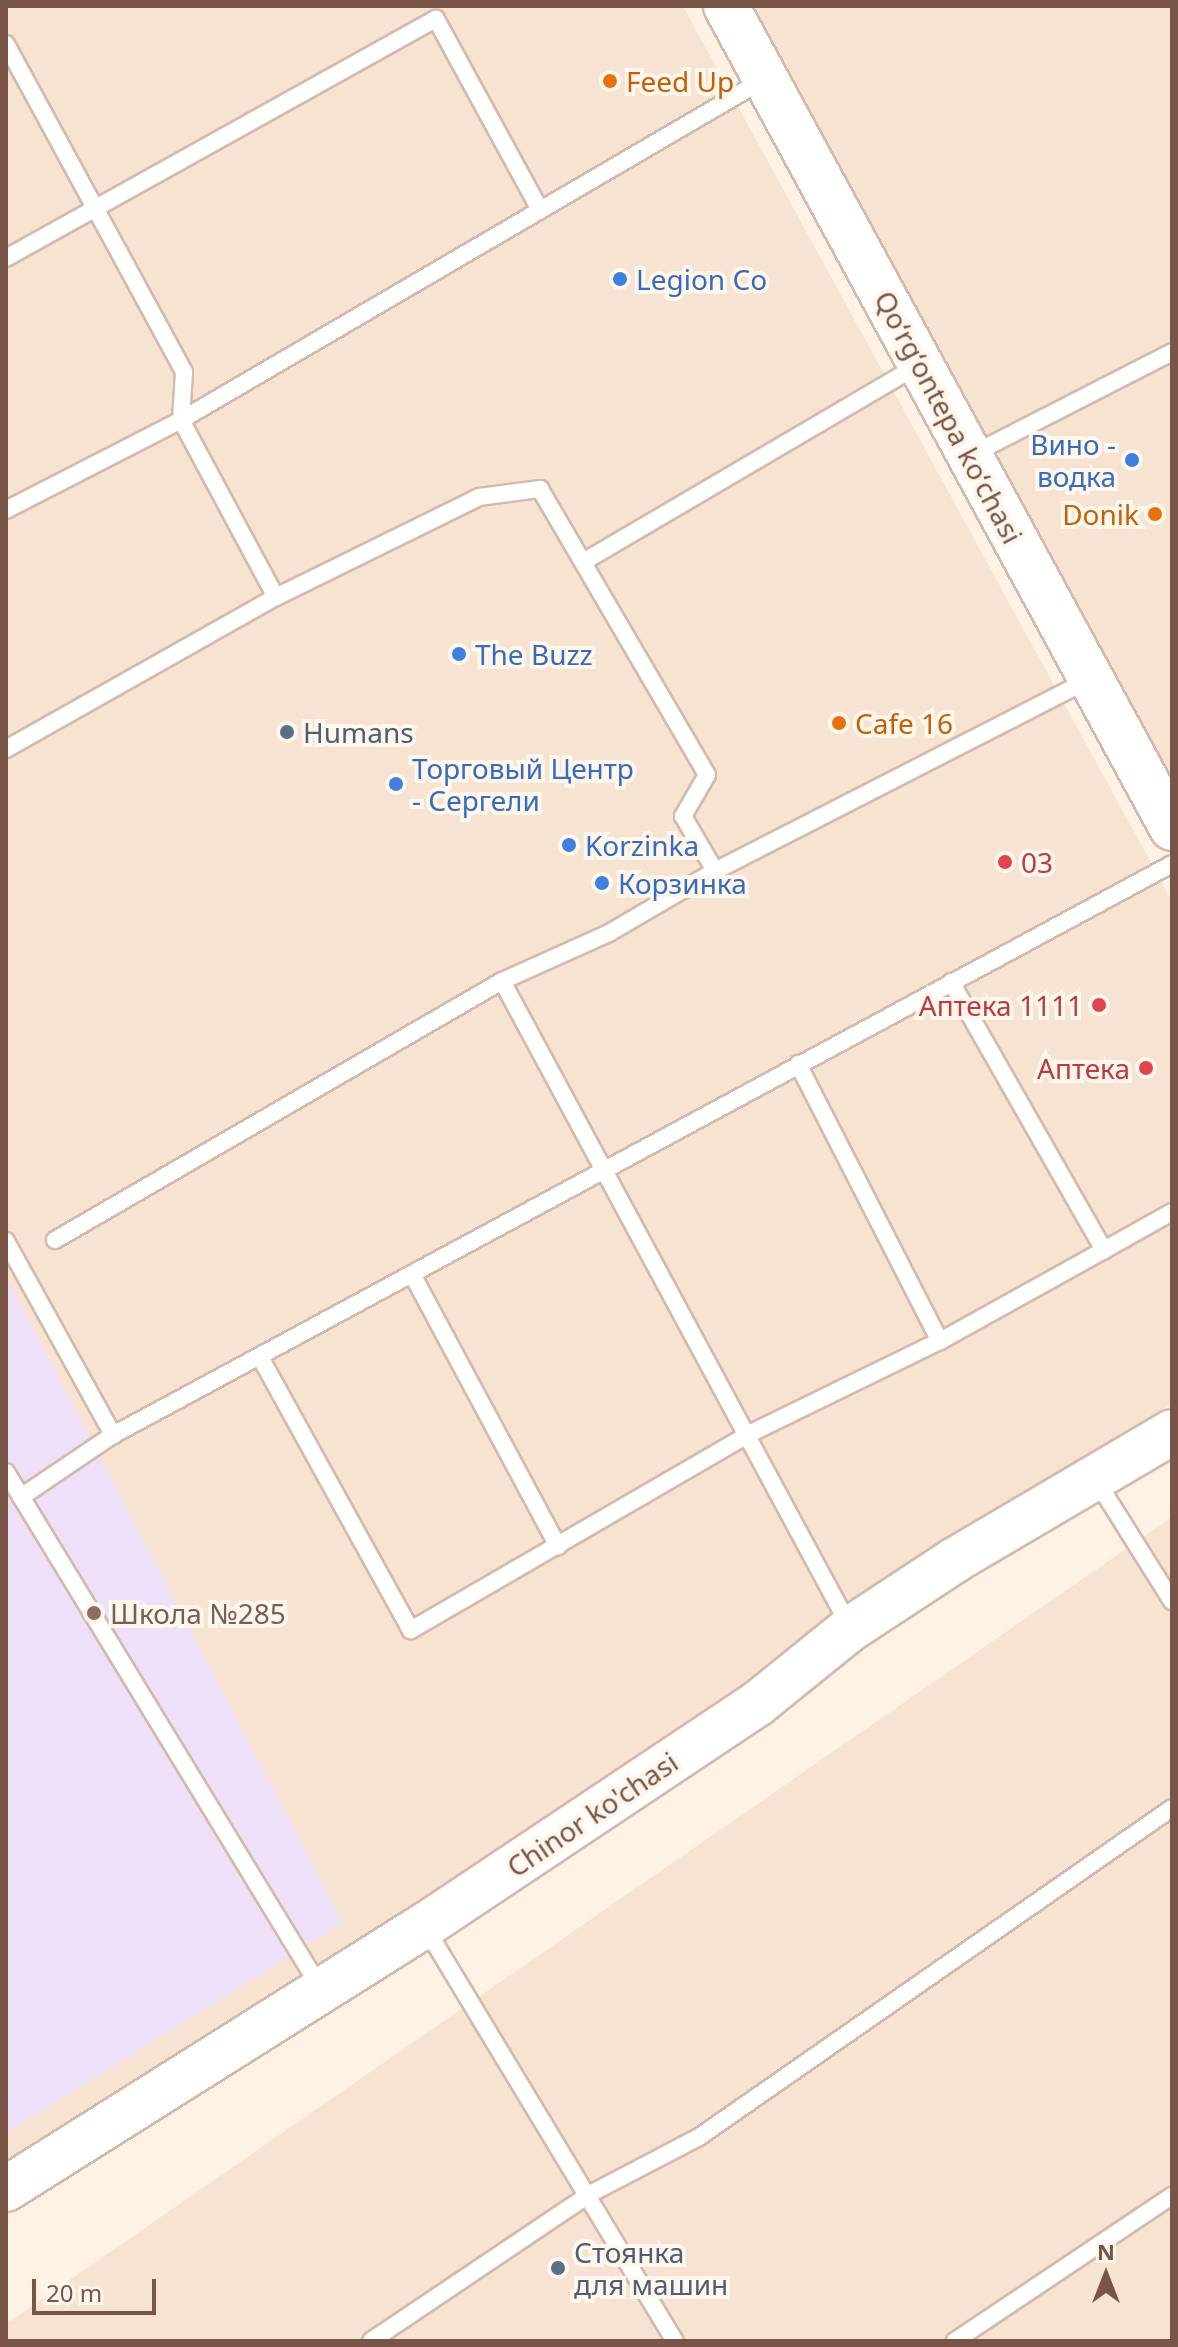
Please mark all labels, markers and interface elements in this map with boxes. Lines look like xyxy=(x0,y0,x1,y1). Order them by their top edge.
place label: Feed Up xyxy=(626,64,734,98)
marker: Feed Up xyxy=(601,72,619,90)
place label: Legion Co xyxy=(636,262,767,296)
marker: Legion Co xyxy=(611,270,629,288)
street label: Qoʻrgʻontepa koʻchasi xyxy=(868,285,1030,549)
place label: Вино - водка xyxy=(1030,427,1116,493)
marker: Вино - водка xyxy=(1123,451,1141,469)
place label: Donik xyxy=(1062,497,1139,531)
marker: Donik xyxy=(1146,505,1164,523)
place label: The Buzz xyxy=(475,637,593,671)
marker: The Buzz xyxy=(450,645,468,663)
place label: Cafe 16 xyxy=(855,706,953,740)
marker: Cafe 16 xyxy=(830,714,848,732)
place label: Humans xyxy=(303,715,414,749)
marker: Humans xyxy=(278,723,296,741)
place label: Торговый Центр - Сергели xyxy=(412,751,634,817)
marker: Торговый Центр - Сергели xyxy=(387,775,405,793)
place label: Korzinka xyxy=(585,828,699,862)
marker: Korzinka xyxy=(560,836,578,854)
place label: 03 xyxy=(1021,845,1053,879)
marker: 03 xyxy=(996,853,1014,871)
place label: Корзинка xyxy=(618,866,747,900)
marker: Корзинка xyxy=(593,874,611,892)
place label: Аптека 1111 xyxy=(919,988,1083,1022)
marker: Аптека 1111 xyxy=(1090,996,1108,1014)
place label: Аптека xyxy=(1037,1051,1130,1085)
marker: Аптека xyxy=(1137,1059,1155,1077)
place label: Школа №285 xyxy=(110,1596,286,1630)
marker: Школа №285 xyxy=(85,1604,103,1622)
street label: Chinor ko'chasi xyxy=(500,1745,684,1883)
place label: Стоянка для машин xyxy=(574,2235,728,2301)
north arrow xyxy=(1066,2235,1146,2315)
text: N xyxy=(1097,2236,1115,2266)
marker: Стоянка для машин xyxy=(549,2259,567,2277)
scale bar xyxy=(36,2263,160,2313)
text: 20 m xyxy=(46,2276,102,2309)

